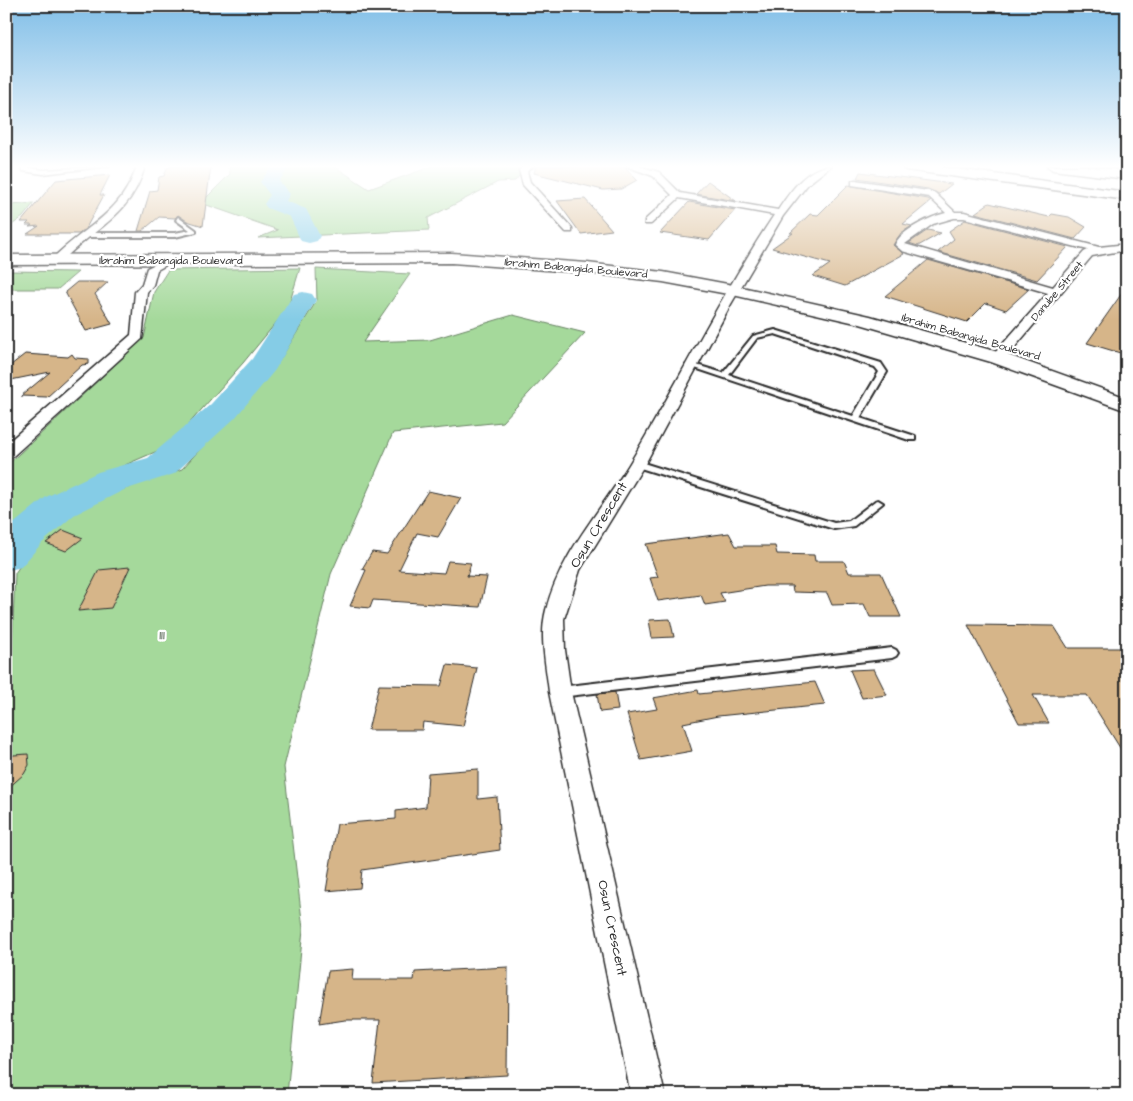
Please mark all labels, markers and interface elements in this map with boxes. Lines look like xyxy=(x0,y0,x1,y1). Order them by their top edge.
street label: Ibrahim Babangida Boulevard xyxy=(99,253,243,269)
street label: Ibrahim Babangida Boulevard xyxy=(504,254,649,283)
street label: Danube Street xyxy=(1027,257,1087,324)
street label: Ibrahim Babangida Boulevard xyxy=(900,310,1042,365)
street label: Osun Crescent xyxy=(565,478,633,572)
park label: 111 xyxy=(159,625,165,645)
street label: Osun Crescent xyxy=(592,878,632,978)

